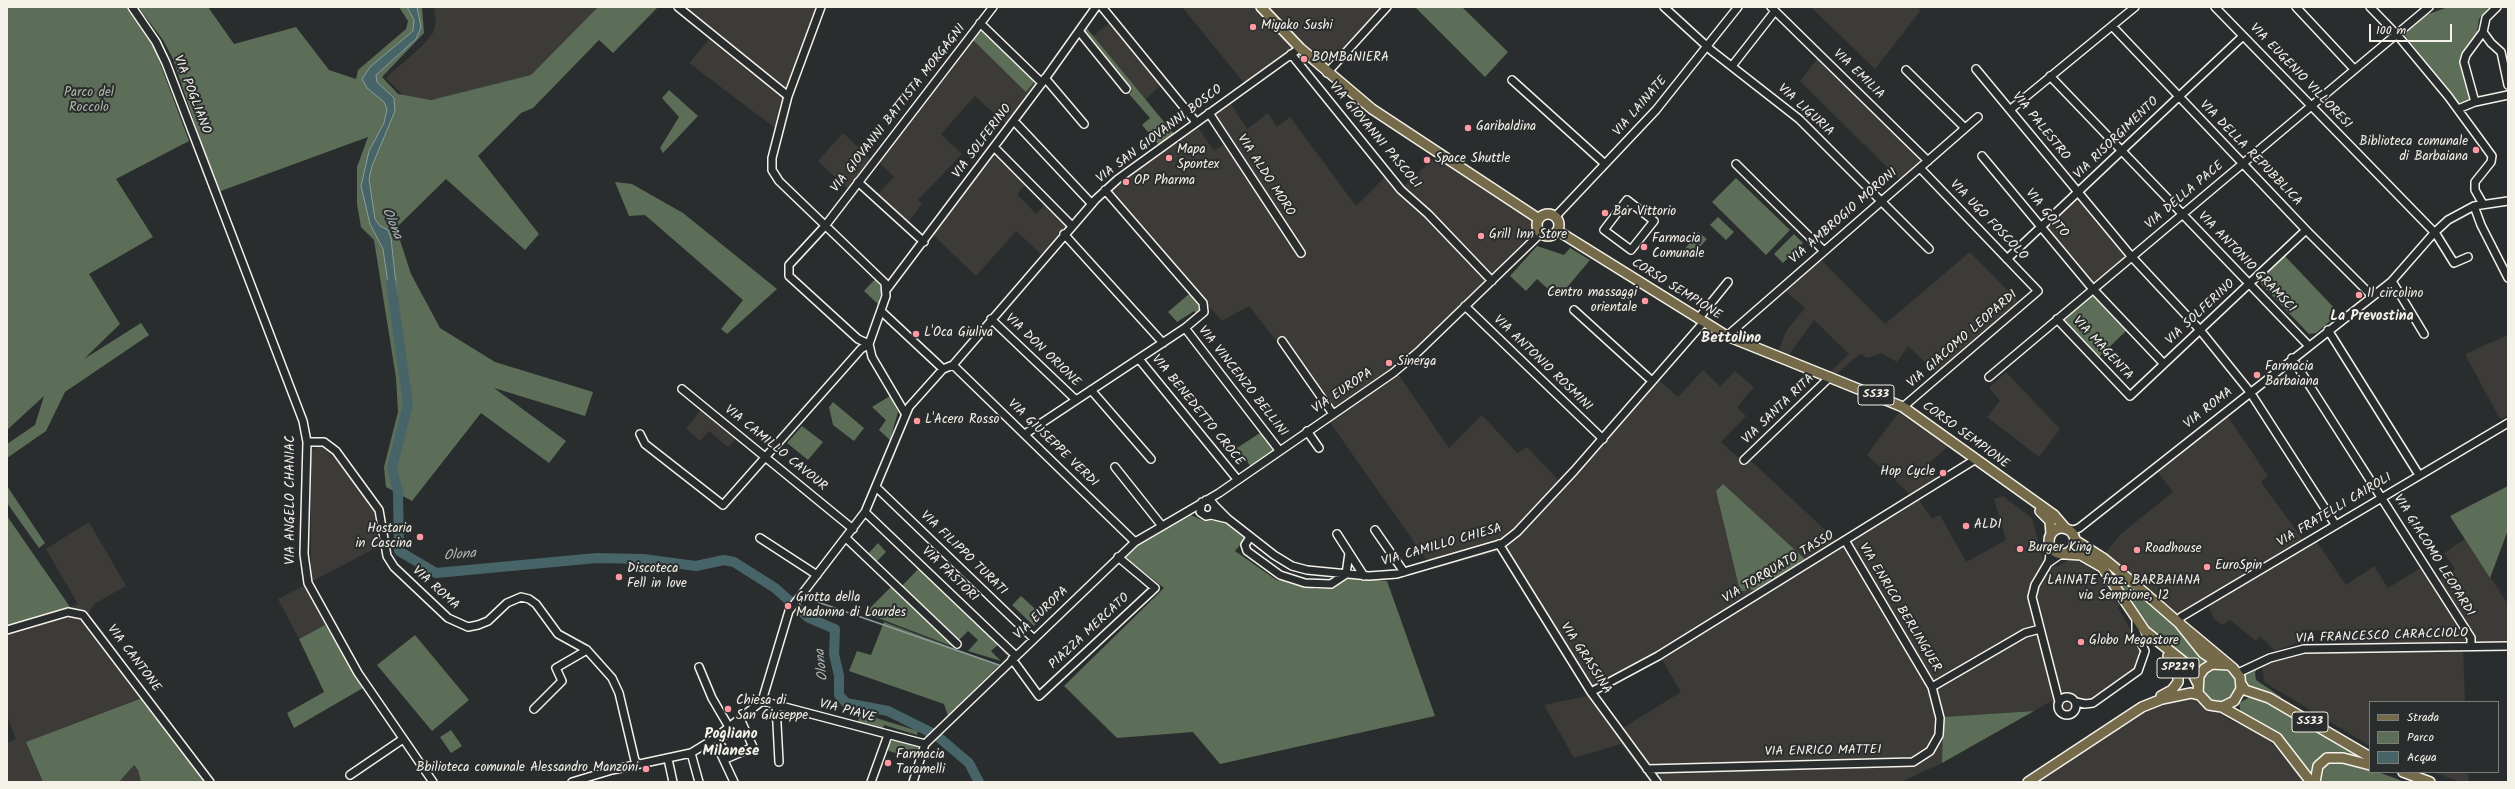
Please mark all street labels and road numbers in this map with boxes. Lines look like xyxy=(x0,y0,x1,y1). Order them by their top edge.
street label: VIA EUGENIO VILLORESI xyxy=(2246,21,2354,133)
street label: VIA GIOVANNI BATTISTA MORGAGNI xyxy=(828,22,970,196)
street label: VIA EMILIA xyxy=(1829,47,1887,103)
street label: VIA POGLIANO xyxy=(169,54,213,136)
street label: VIA LAINATE xyxy=(1611,74,1671,140)
street label: VIA GIOVANNI PASCOLI xyxy=(1325,80,1423,192)
street label: VIA LIGURIA xyxy=(1774,82,1836,140)
street label: VIA SAN GIOVANNI BOSCO xyxy=(1094,83,1226,187)
street label: VIA PALESTRO xyxy=(2008,90,2072,164)
street label: VIA RISORGIMENTO xyxy=(2071,95,2163,183)
street label: VIA DELLA REPUBBLICA xyxy=(2195,98,2305,210)
street label: VIA SOLFERINO xyxy=(950,102,1016,182)
street label: VIA ALDO MORO xyxy=(1233,132,1297,220)
street label: VIA DELLA PACE xyxy=(2143,159,2227,233)
street label: VIA AMBROGIO MORONI xyxy=(1787,166,1901,268)
street label: VIA UGO FOSCOLO xyxy=(1946,178,2030,264)
street label: VIA GOITO xyxy=(2021,186,2071,242)
street label: VIA ANTONIO GRAMSCI xyxy=(2194,209,2298,317)
street label: CORSO SEMPIONE xyxy=(1628,256,1724,324)
street label: VIA SOLFERINO xyxy=(2163,277,2239,349)
street label: VIA GIACOMO LEOPARDI xyxy=(1905,288,2021,392)
street label: VIA DON ORIONE xyxy=(1001,311,1083,391)
street label: VIA ANTONIO ROSMINI xyxy=(1489,313,1595,415)
street label: VIA MAGENTA xyxy=(2069,314,2135,384)
street label: VIA VINCENZO BELLINI xyxy=(1194,324,1290,440)
street label: VIA BENEDETTO CROCE xyxy=(1147,352,1247,470)
street label: VIA EUROPA xyxy=(1310,366,1376,418)
street label: VIA SANTA RITA xyxy=(1740,372,1818,448)
road number: SS33 xyxy=(1858,385,1894,405)
street label: VIA ROMA xyxy=(2181,385,2237,433)
street label: VIA GIUSEPPE VERDI xyxy=(1003,397,1101,491)
street label: CORSO SEMPIONE xyxy=(1918,399,2012,473)
street label: VIA CAMILLO CAVOUR xyxy=(721,403,829,495)
street label: VIA ANGELO CHANIAC xyxy=(284,435,300,565)
street label: VIA FRATELLI CAIROLI xyxy=(2275,471,2395,551)
street label: VIA GIACOMO LEOPARDI xyxy=(2389,492,2477,620)
street label: VIA FILIPPO TURATI xyxy=(916,509,1010,599)
street label: VIA CAMILLO CHIESA xyxy=(1380,521,1504,571)
street label: VIA TORQUATO TASSO xyxy=(1720,529,1838,607)
street label: VIA ENRICO BERLINGUER xyxy=(1854,541,1944,675)
street label: VIA PASTORI xyxy=(918,544,980,606)
street label: VIA ROMA xyxy=(408,564,462,614)
street label: VIA EUROPA xyxy=(1011,584,1073,644)
street label: PIAZZA MERCATO xyxy=(1047,591,1133,673)
street label: VIA GRASSINA xyxy=(1556,620,1614,698)
street label: VIA CANTONE xyxy=(103,622,163,696)
street label: VIA FRANCESCO CARACCIOLO xyxy=(2296,626,2468,648)
road number: SP229 xyxy=(2157,658,2199,678)
street label: VIA PIAVE xyxy=(817,697,877,727)
road number: SS33 xyxy=(2292,712,2328,732)
street label: VIA ENRICO MATTEI xyxy=(1764,743,1882,761)

